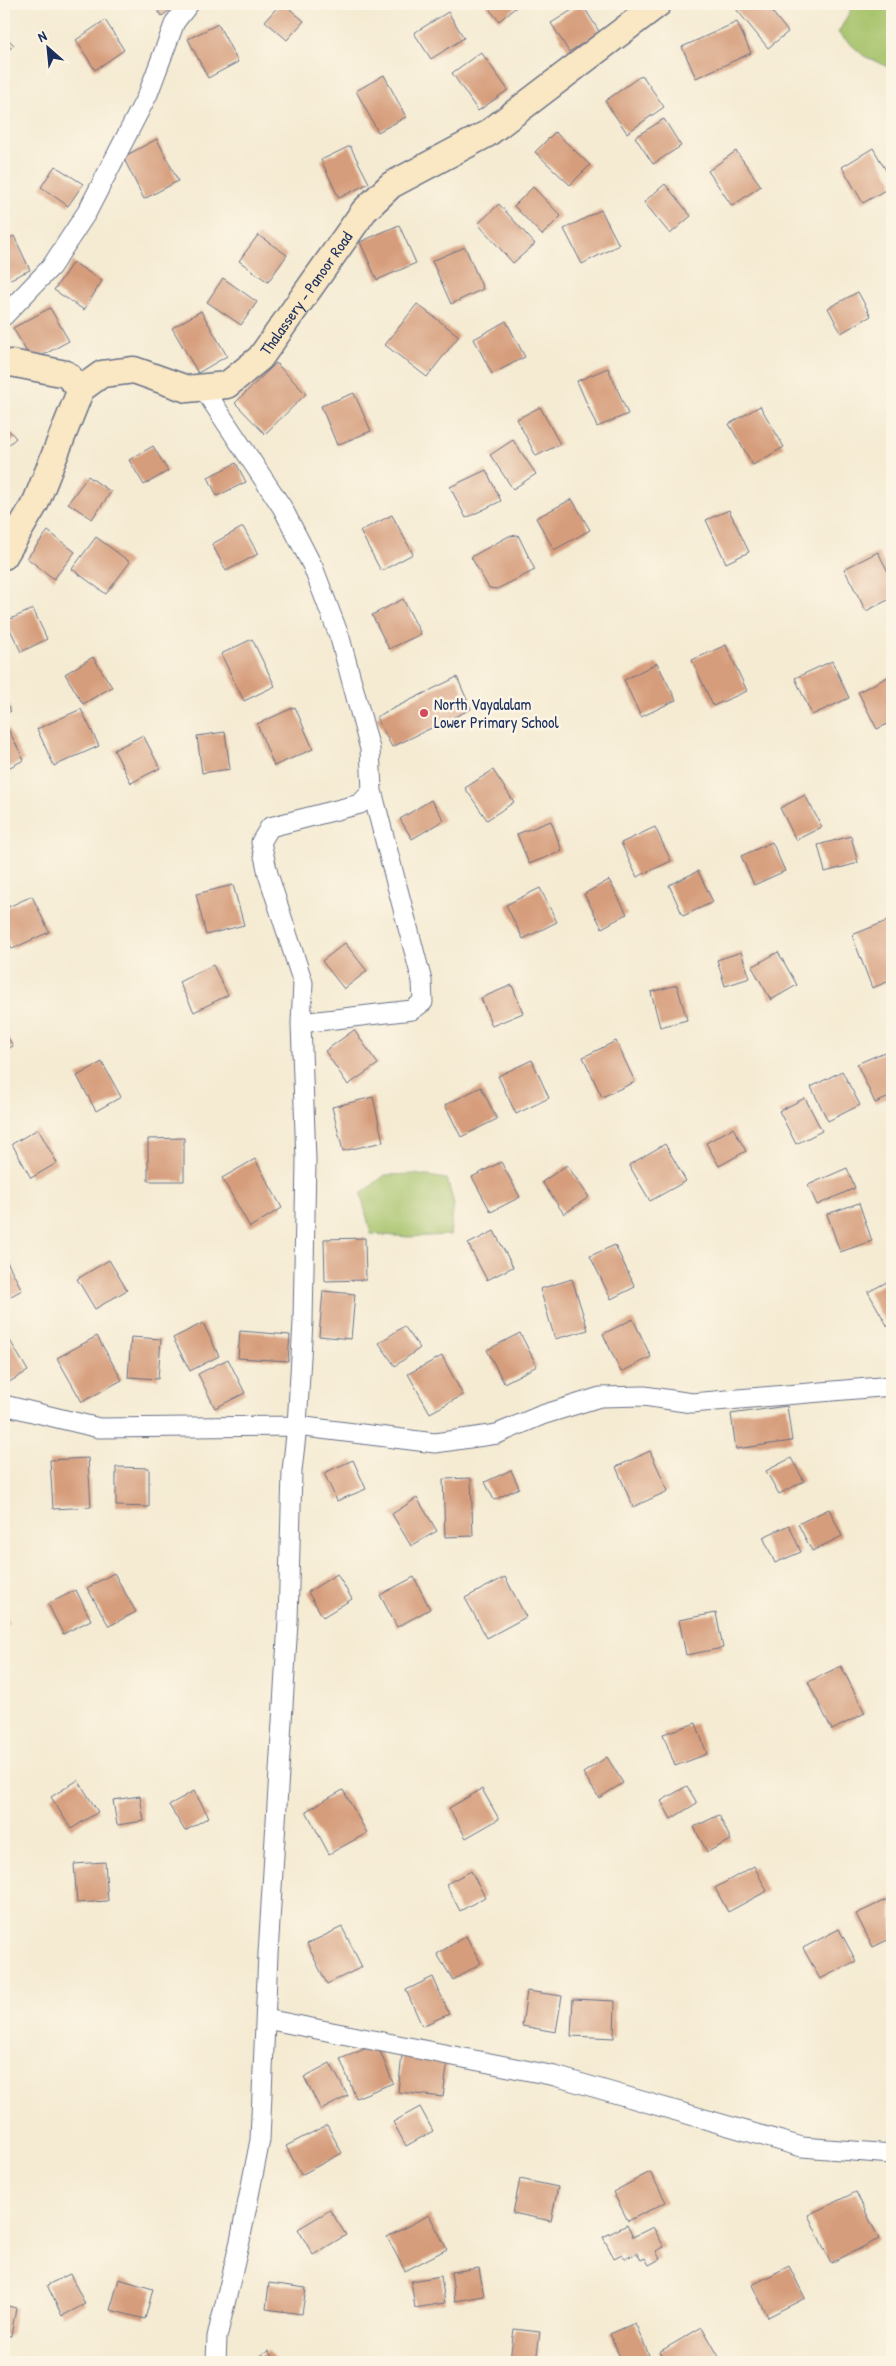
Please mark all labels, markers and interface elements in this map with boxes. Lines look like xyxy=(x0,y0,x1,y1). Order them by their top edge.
north arrow xyxy=(22,22,72,72)
text: N xyxy=(34,26,50,46)
street label: Thalassery - Panoor Road xyxy=(254,227,357,359)
place label: North Vayalalam Lower Primary School xyxy=(434,693,559,733)
marker: North Vayalalam Lower Primary School xyxy=(418,707,430,719)

